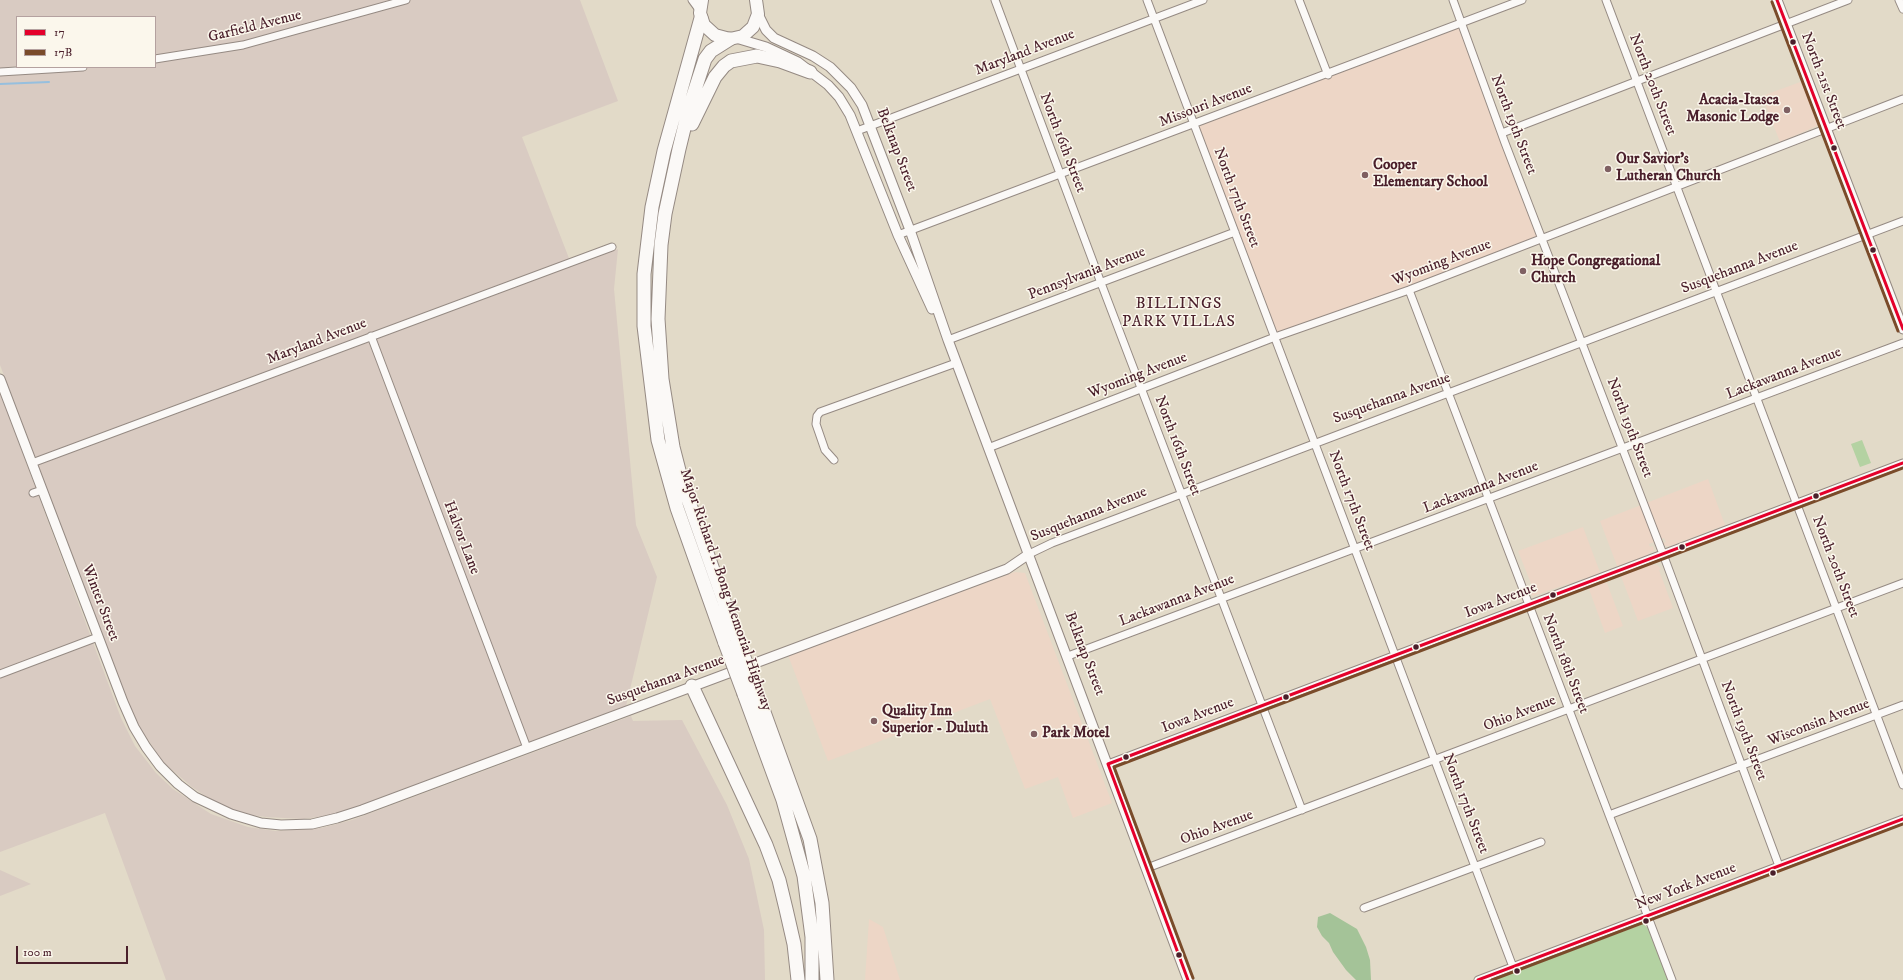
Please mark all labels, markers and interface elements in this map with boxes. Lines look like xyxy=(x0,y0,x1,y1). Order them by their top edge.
street label: Garfield Avenue xyxy=(206,7,304,47)
legend xyxy=(16,16,156,68)
text: 17 xyxy=(54,25,65,40)
street label: Maryland Avenue xyxy=(973,26,1077,80)
street label: North 21st Street xyxy=(1796,30,1850,132)
street label: North 20th Street xyxy=(1624,32,1680,138)
unlabelled marker xyxy=(1788,37,1798,47)
text: 17B xyxy=(54,45,72,60)
street label: North 19th Street xyxy=(1486,73,1540,177)
street label: Missouri Avenue xyxy=(1157,80,1255,132)
street label: North 16th Street xyxy=(1035,91,1089,195)
place label: Acacia-Itasca Masonic Lodge xyxy=(1686,92,1779,127)
marker: Acacia-Itasca Masonic Lodge xyxy=(1782,105,1792,115)
street label: Belknap Street xyxy=(872,106,920,194)
unlabelled marker xyxy=(1829,143,1839,153)
street label: North 17th Street xyxy=(1209,146,1263,250)
place label: Our Savior's Lutheran Church xyxy=(1616,151,1721,186)
place label: Cooper Elementary School xyxy=(1373,157,1488,192)
marker: Our Savior's Lutheran Church xyxy=(1603,164,1613,174)
marker: Cooper Elementary School xyxy=(1360,170,1370,180)
street label: Wyoming Avenue xyxy=(1390,236,1494,290)
street label: Susquehanna Avenue xyxy=(1679,237,1801,299)
street label: Pennsylvania Avenue xyxy=(1026,243,1148,305)
unlabelled marker xyxy=(1868,245,1878,255)
place label: Hope Congregational Church xyxy=(1531,253,1660,288)
marker: Hope Congregational Church xyxy=(1518,266,1528,276)
district label: BILLINGS PARK VILLAS xyxy=(1122,295,1236,333)
street label: Maryland Avenue xyxy=(265,315,369,369)
street label: Lackawanna Avenue xyxy=(1724,344,1844,404)
street label: Wyoming Avenue xyxy=(1086,349,1190,403)
street label: Susquehanna Avenue xyxy=(1331,369,1453,429)
street label: North 19th Street xyxy=(1602,376,1656,480)
street label: North 16th Street xyxy=(1150,394,1204,498)
street label: North 17th Street xyxy=(1324,449,1378,553)
street label: Lackawanna Avenue xyxy=(1421,458,1541,518)
street label: Major Richard I. Bong Memorial Highway xyxy=(675,467,775,713)
street label: Susquehanna Avenue xyxy=(1028,483,1150,547)
unlabelled marker xyxy=(1811,491,1821,501)
street label: Halvor Lane xyxy=(439,499,483,577)
street label: North 20th Street xyxy=(1807,514,1863,620)
unlabelled marker xyxy=(1677,542,1687,552)
street label: Winter Street xyxy=(77,562,123,644)
street label: Lackawanna Avenue xyxy=(1117,571,1237,631)
street label: Iowa Avenue xyxy=(1462,579,1540,623)
unlabelled marker xyxy=(1548,590,1558,600)
street label: Belknap Street xyxy=(1060,610,1108,698)
street label: North 18th Street xyxy=(1538,612,1592,716)
unlabelled marker xyxy=(1411,642,1421,652)
street label: Susquehanna Avenue xyxy=(605,651,727,711)
street label: North 19th Street xyxy=(1716,679,1770,783)
unlabelled marker xyxy=(1281,692,1291,702)
street label: Ohio Avenue xyxy=(1481,692,1559,736)
street label: Iowa Avenue xyxy=(1159,694,1237,738)
street label: Wisconsin Avenue xyxy=(1766,695,1872,751)
place label: Quality Inn Superior - Duluth xyxy=(882,703,988,738)
marker: Quality Inn Superior - Duluth xyxy=(869,716,879,726)
place label: Park Motel xyxy=(1042,725,1110,743)
marker: Park Motel xyxy=(1029,729,1039,739)
unlabelled marker xyxy=(1121,752,1131,762)
street label: North 17th Street xyxy=(1438,752,1492,856)
street label: Ohio Avenue xyxy=(1178,807,1256,849)
street label: New York Avenue xyxy=(1633,860,1739,914)
unlabelled marker xyxy=(1768,868,1778,878)
unlabelled marker xyxy=(1641,916,1651,926)
scale bar xyxy=(18,938,130,964)
text: 100 m xyxy=(23,945,52,960)
unlabelled marker xyxy=(1174,950,1184,960)
unlabelled marker xyxy=(1512,966,1522,976)

